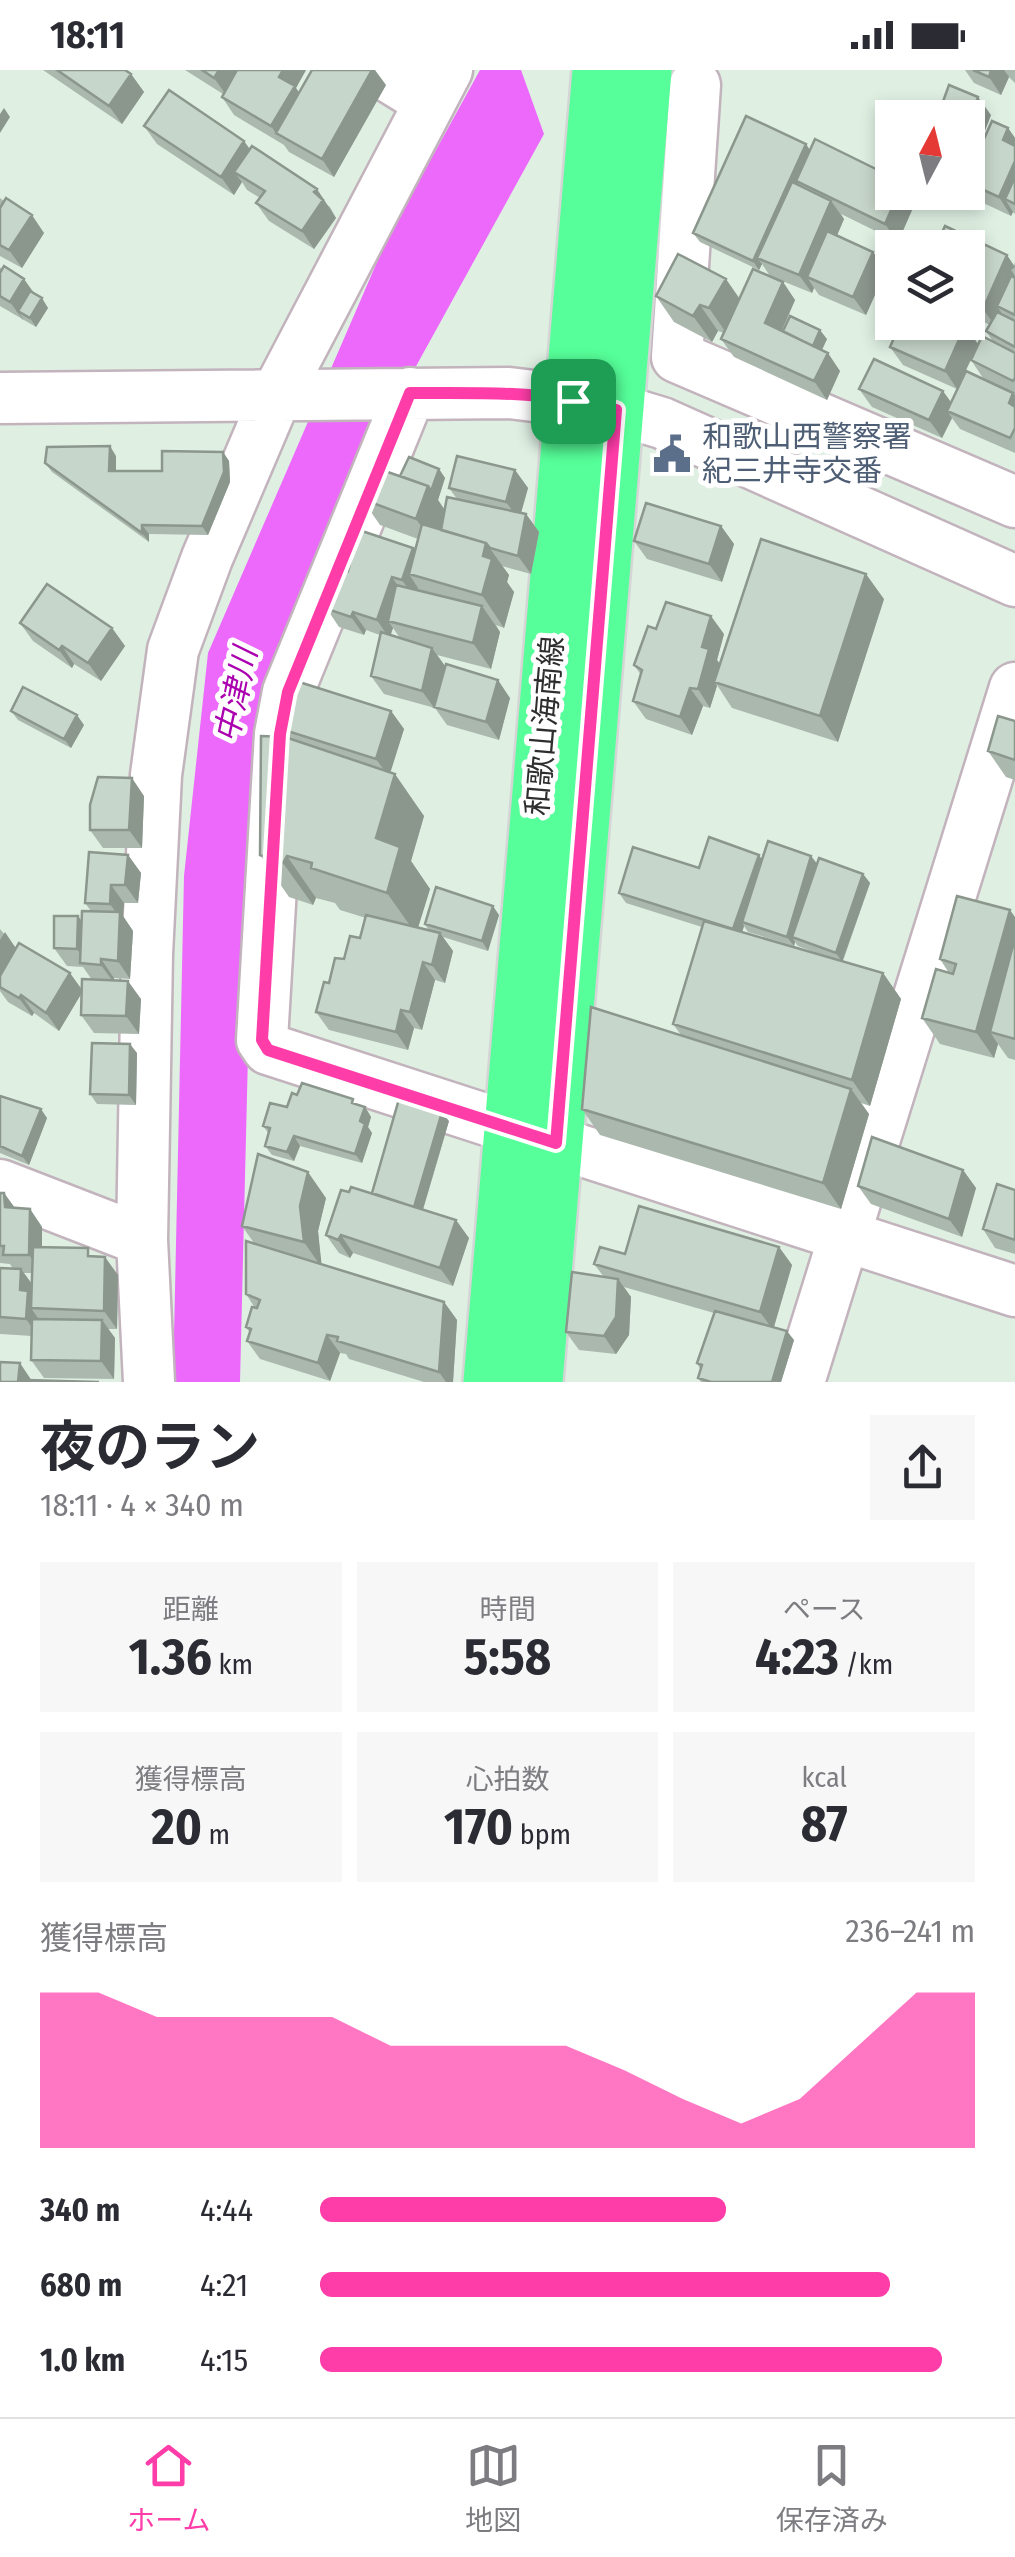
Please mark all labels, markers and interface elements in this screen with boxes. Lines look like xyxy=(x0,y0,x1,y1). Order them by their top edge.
text: 18:11 xyxy=(50,12,125,58)
north arrow xyxy=(875,100,985,210)
map controls xyxy=(875,100,985,340)
button: layers xyxy=(875,230,985,340)
pin xyxy=(531,359,616,444)
icon: arrive xyxy=(546,374,601,429)
place label: 和歌山西警察署 紀三井寺交番 xyxy=(702,419,912,489)
public building icon: 和歌山西警察署 紀三井寺交番 xyxy=(651,433,693,475)
street label: 和歌山海南線 xyxy=(519,635,571,817)
water label: 中津川 xyxy=(207,641,265,746)
text: 夜のラン xyxy=(40,1415,260,1481)
button: share xyxy=(870,1415,975,1520)
text: 18:11 · 4 × 340 m xyxy=(40,1486,244,1524)
text: 距離 xyxy=(163,1593,219,1626)
text: 時間 xyxy=(479,1593,536,1626)
text: ペース xyxy=(783,1593,865,1626)
text: 1.36 xyxy=(129,1627,212,1687)
text: 5:58 xyxy=(464,1627,551,1687)
text: 4:23 xyxy=(755,1627,839,1687)
text: km xyxy=(212,1648,253,1681)
text: /km xyxy=(839,1648,893,1681)
text: kcal xyxy=(801,1761,847,1794)
text: 獲得標高 xyxy=(135,1763,247,1796)
text: 心拍数 xyxy=(465,1763,550,1796)
text: 87 xyxy=(801,1794,848,1854)
text: 20 xyxy=(152,1797,202,1857)
text: 170 xyxy=(444,1797,513,1857)
text: m xyxy=(202,1818,230,1851)
text: bpm xyxy=(513,1818,571,1851)
text: 236–241 m xyxy=(846,1912,975,1950)
text: 獲得標高 xyxy=(40,1919,168,1957)
text: 340 m xyxy=(40,2191,120,2229)
text: 4:44 xyxy=(200,2191,253,2229)
text: 680 m xyxy=(40,2266,122,2304)
text: 4:21 xyxy=(200,2266,248,2304)
text: 1.0 km xyxy=(40,2341,125,2379)
text: 4:15 xyxy=(200,2341,248,2379)
tab: ホーム xyxy=(127,2438,210,2538)
tab: 地図 xyxy=(465,2438,521,2538)
tab: 保存済み xyxy=(776,2438,888,2538)

